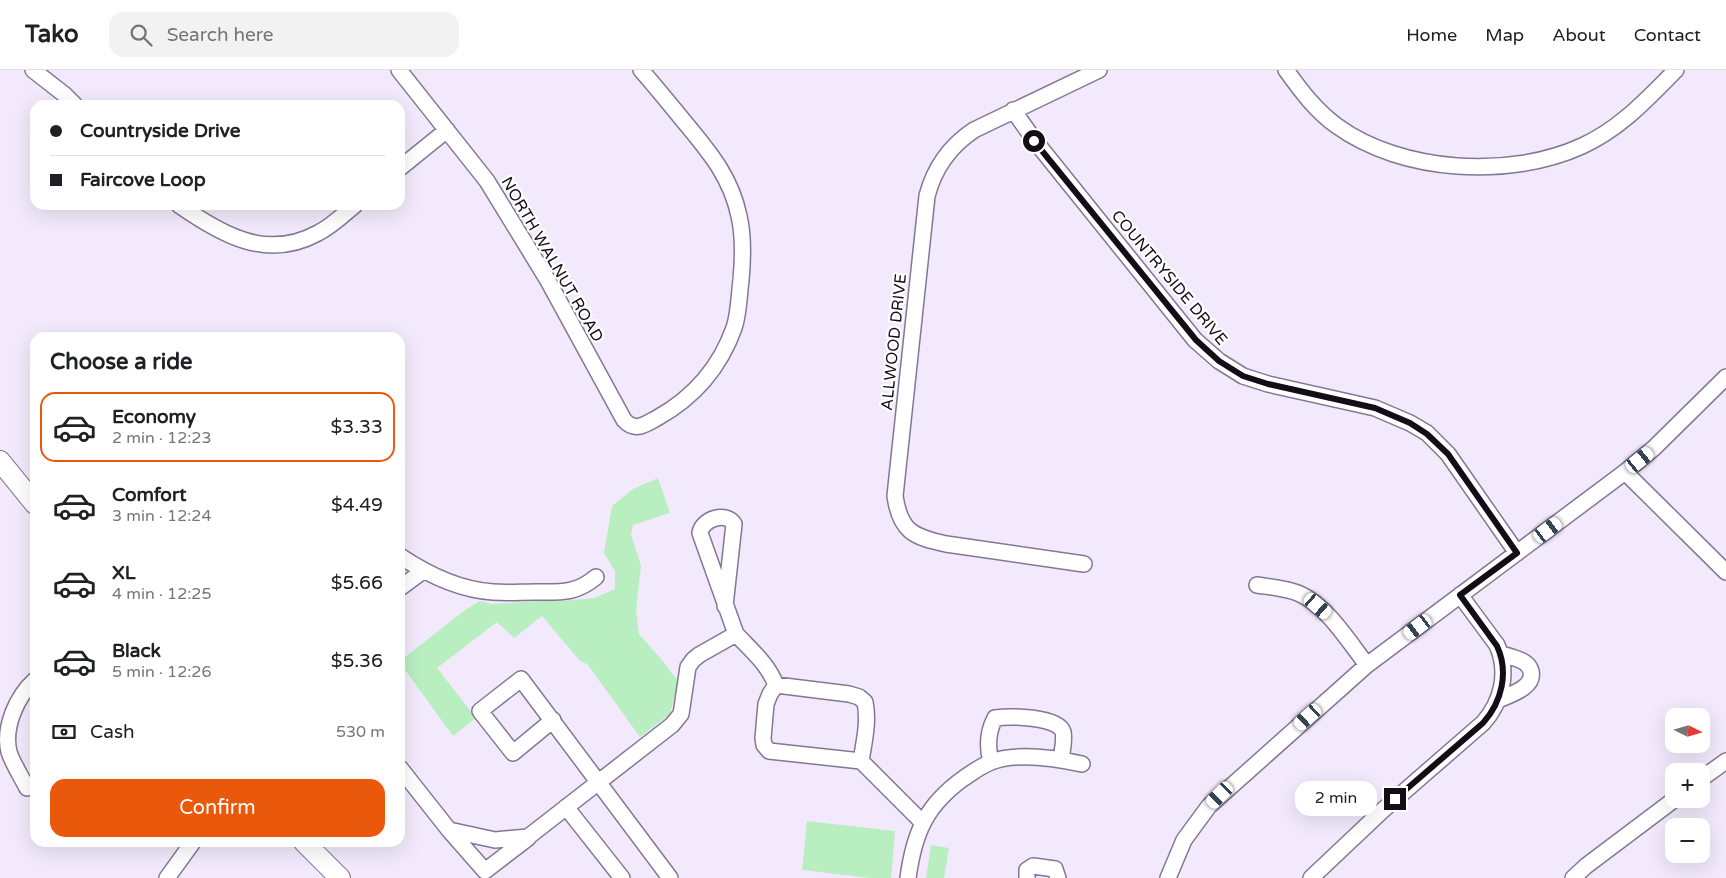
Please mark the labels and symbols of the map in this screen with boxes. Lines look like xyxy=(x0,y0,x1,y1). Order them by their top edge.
route start xyxy=(1023,130,1045,152)
street label: NORTH WALNUT ROAD xyxy=(497,173,608,346)
street label: COUNTRYSIDE DRIVE xyxy=(1107,206,1232,349)
street label: ALLWOOD DRIVE xyxy=(877,273,911,411)
car xyxy=(1623,445,1656,475)
car xyxy=(1531,515,1564,545)
car xyxy=(1301,590,1334,622)
car xyxy=(1401,612,1434,642)
car xyxy=(1291,701,1324,733)
north arrow xyxy=(1665,708,1710,752)
car xyxy=(1204,779,1235,811)
callout: 2 min xyxy=(1295,782,1378,816)
route end xyxy=(1384,788,1406,810)

